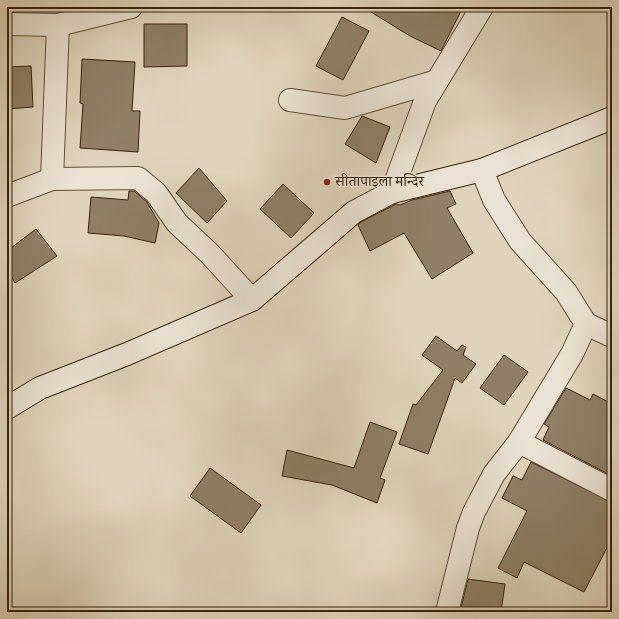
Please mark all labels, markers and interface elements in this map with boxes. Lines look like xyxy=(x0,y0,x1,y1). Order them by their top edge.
place label: सीतापाइला मन्दिर xyxy=(334,172,425,193)
marker: सीतापाइला मन्दिर xyxy=(322,177,332,187)

